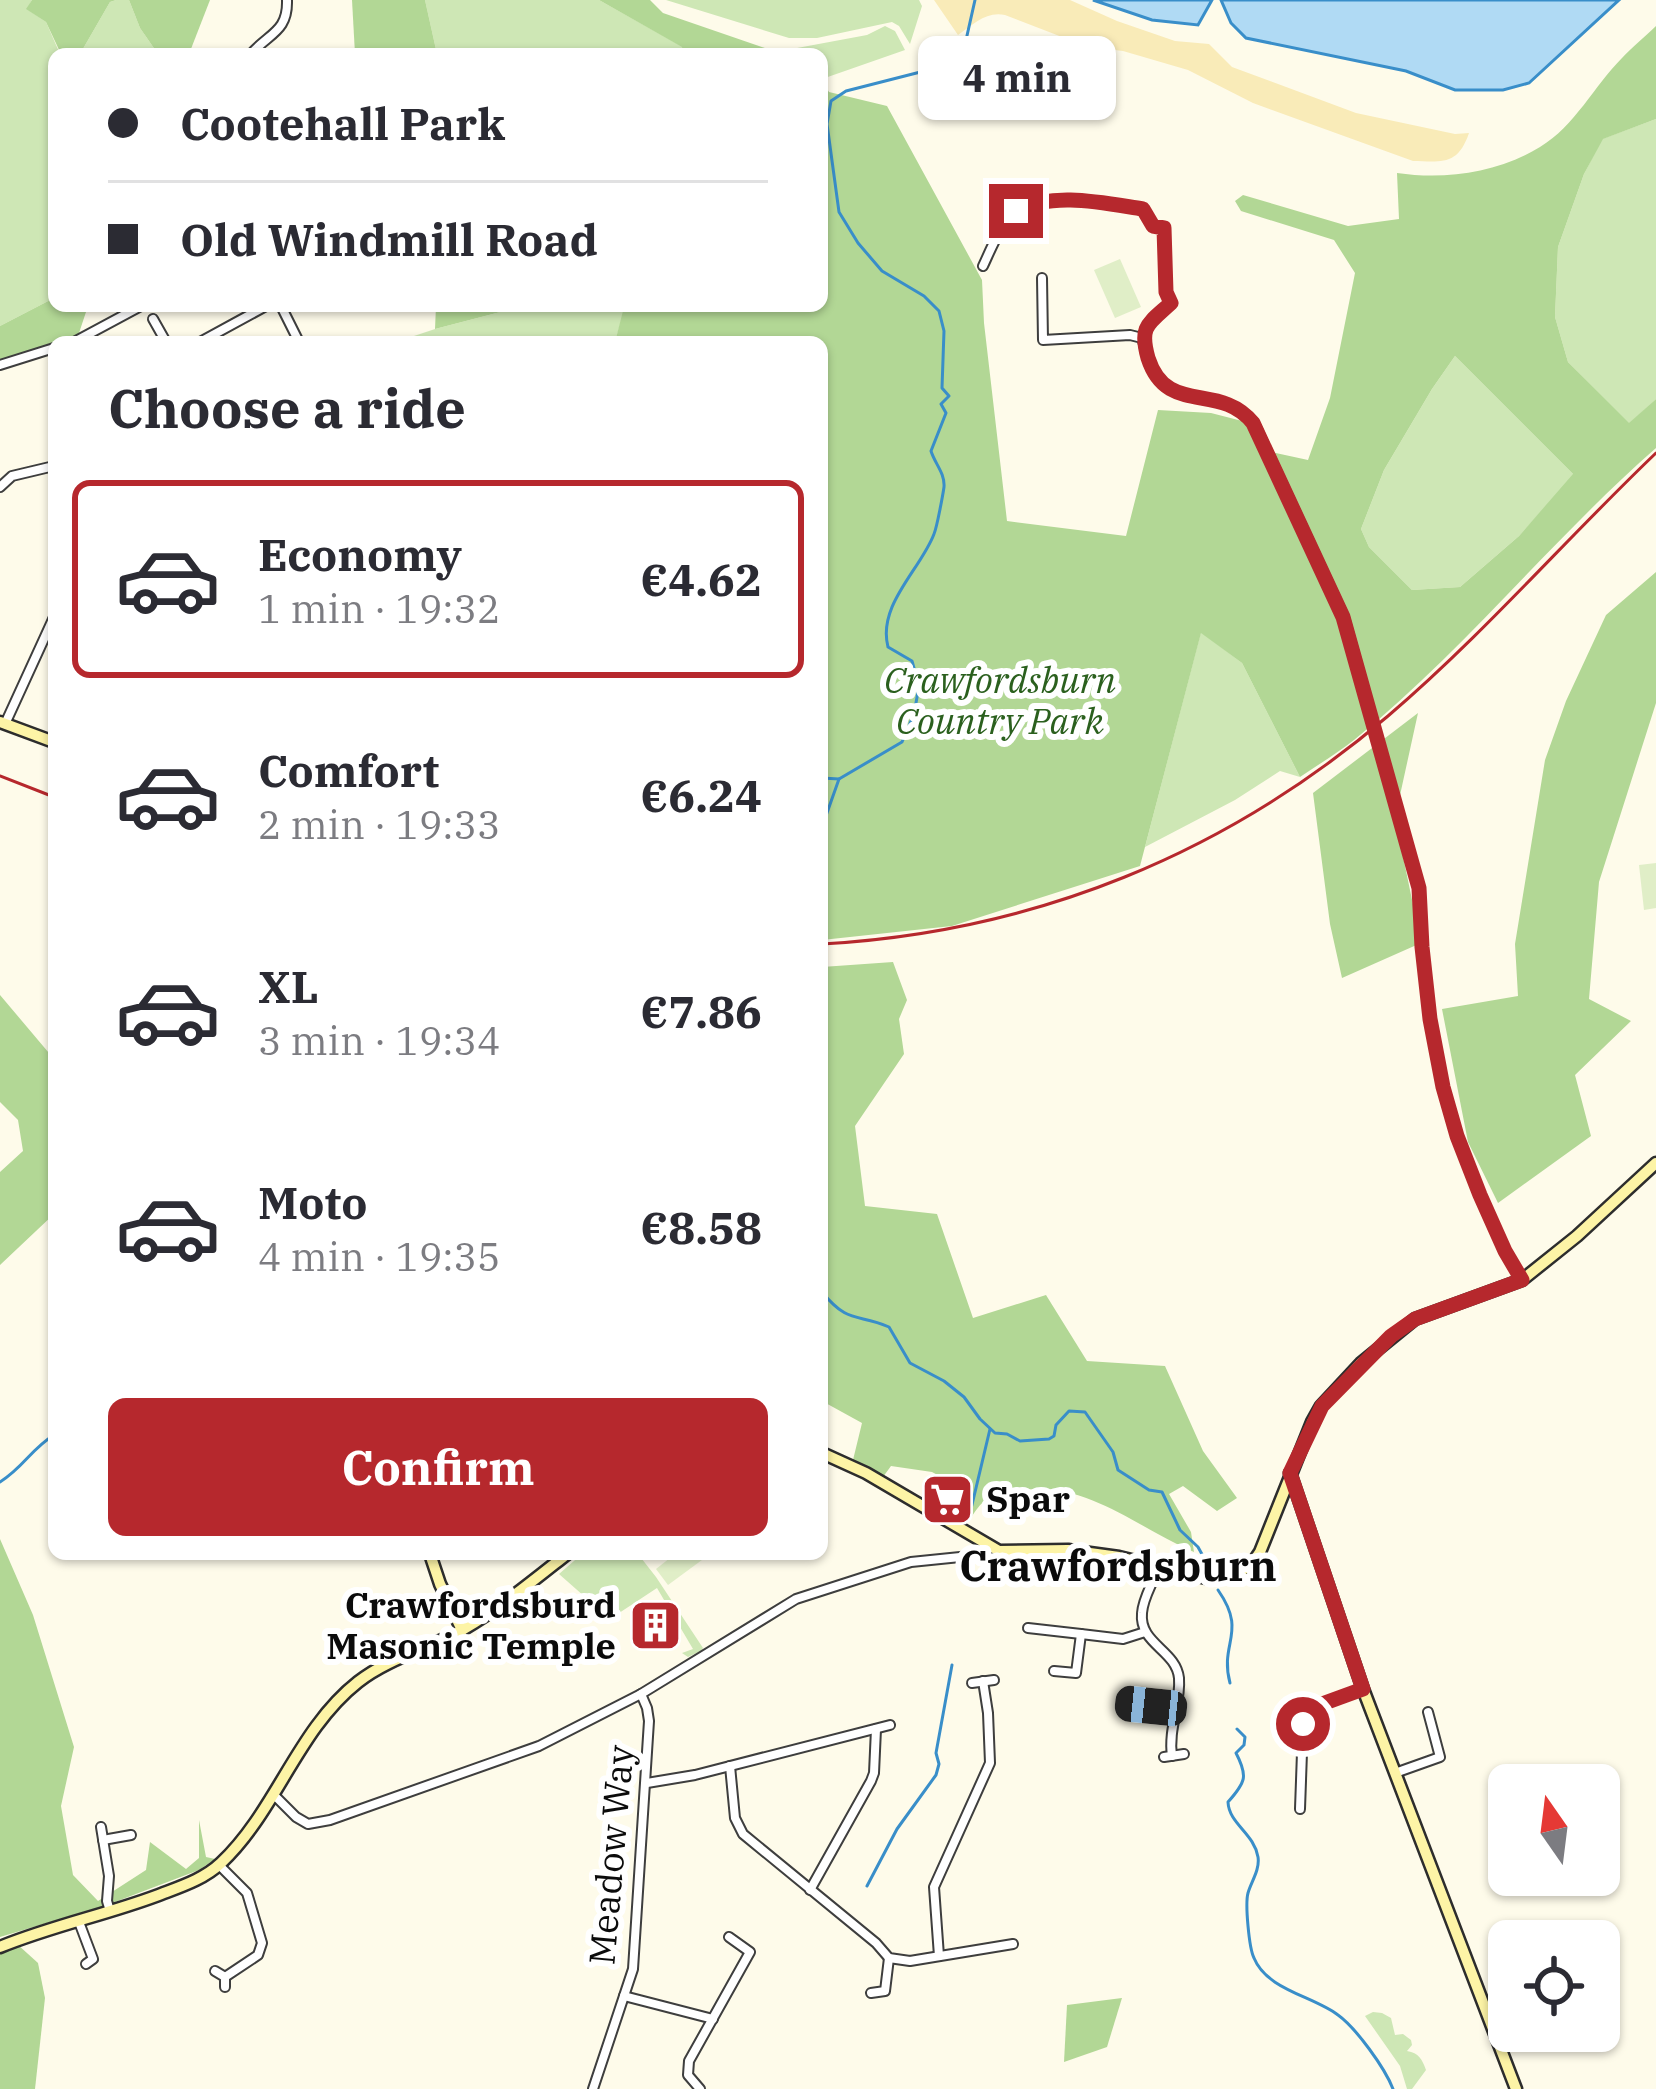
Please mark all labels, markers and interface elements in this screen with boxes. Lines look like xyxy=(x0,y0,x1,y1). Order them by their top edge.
callout: 4 min xyxy=(917,37,1115,121)
text: 4 min xyxy=(962,52,1072,103)
text: Cootehall Park xyxy=(180,94,505,152)
route end xyxy=(989,184,1043,238)
text: Old Windmill Road xyxy=(180,210,598,268)
text: Choose a ride xyxy=(108,373,466,443)
icon: car xyxy=(114,525,222,633)
text: Economy xyxy=(258,525,462,583)
text: €4.62 xyxy=(640,550,762,608)
text: 1 min · 19:32 xyxy=(258,583,500,634)
park label: Crawfordsburn Country Park xyxy=(884,656,1116,744)
icon: car xyxy=(114,741,222,849)
text: Comfort xyxy=(258,741,439,799)
text: €6.24 xyxy=(640,766,762,824)
text: 2 min · 19:33 xyxy=(258,799,500,850)
icon: car xyxy=(114,957,222,1065)
text: XL xyxy=(258,957,319,1015)
text: €7.86 xyxy=(640,982,762,1040)
text: 3 min · 19:34 xyxy=(258,1015,500,1066)
icon: car xyxy=(114,1173,222,1281)
text: Moto xyxy=(258,1173,368,1231)
text: €8.58 xyxy=(640,1198,762,1256)
text: 4 min · 19:35 xyxy=(258,1231,500,1282)
button: Confirm xyxy=(108,1398,768,1536)
supermarket icon: Spar xyxy=(919,1471,975,1527)
place label: Spar xyxy=(986,1475,1070,1522)
district label: Crawfordsburn xyxy=(959,1538,1277,1593)
place label: Crawfordsburd Masonic Temple xyxy=(326,1581,616,1669)
building icon: Crawfordsburd Masonic Temple xyxy=(627,1598,683,1654)
car xyxy=(1113,1684,1189,1728)
route start xyxy=(1276,1697,1330,1751)
street label: Meadow Way xyxy=(577,1742,644,1967)
north arrow xyxy=(1488,1764,1620,1896)
map controls xyxy=(1488,1764,1620,2052)
button: locate xyxy=(1488,1920,1620,2052)

